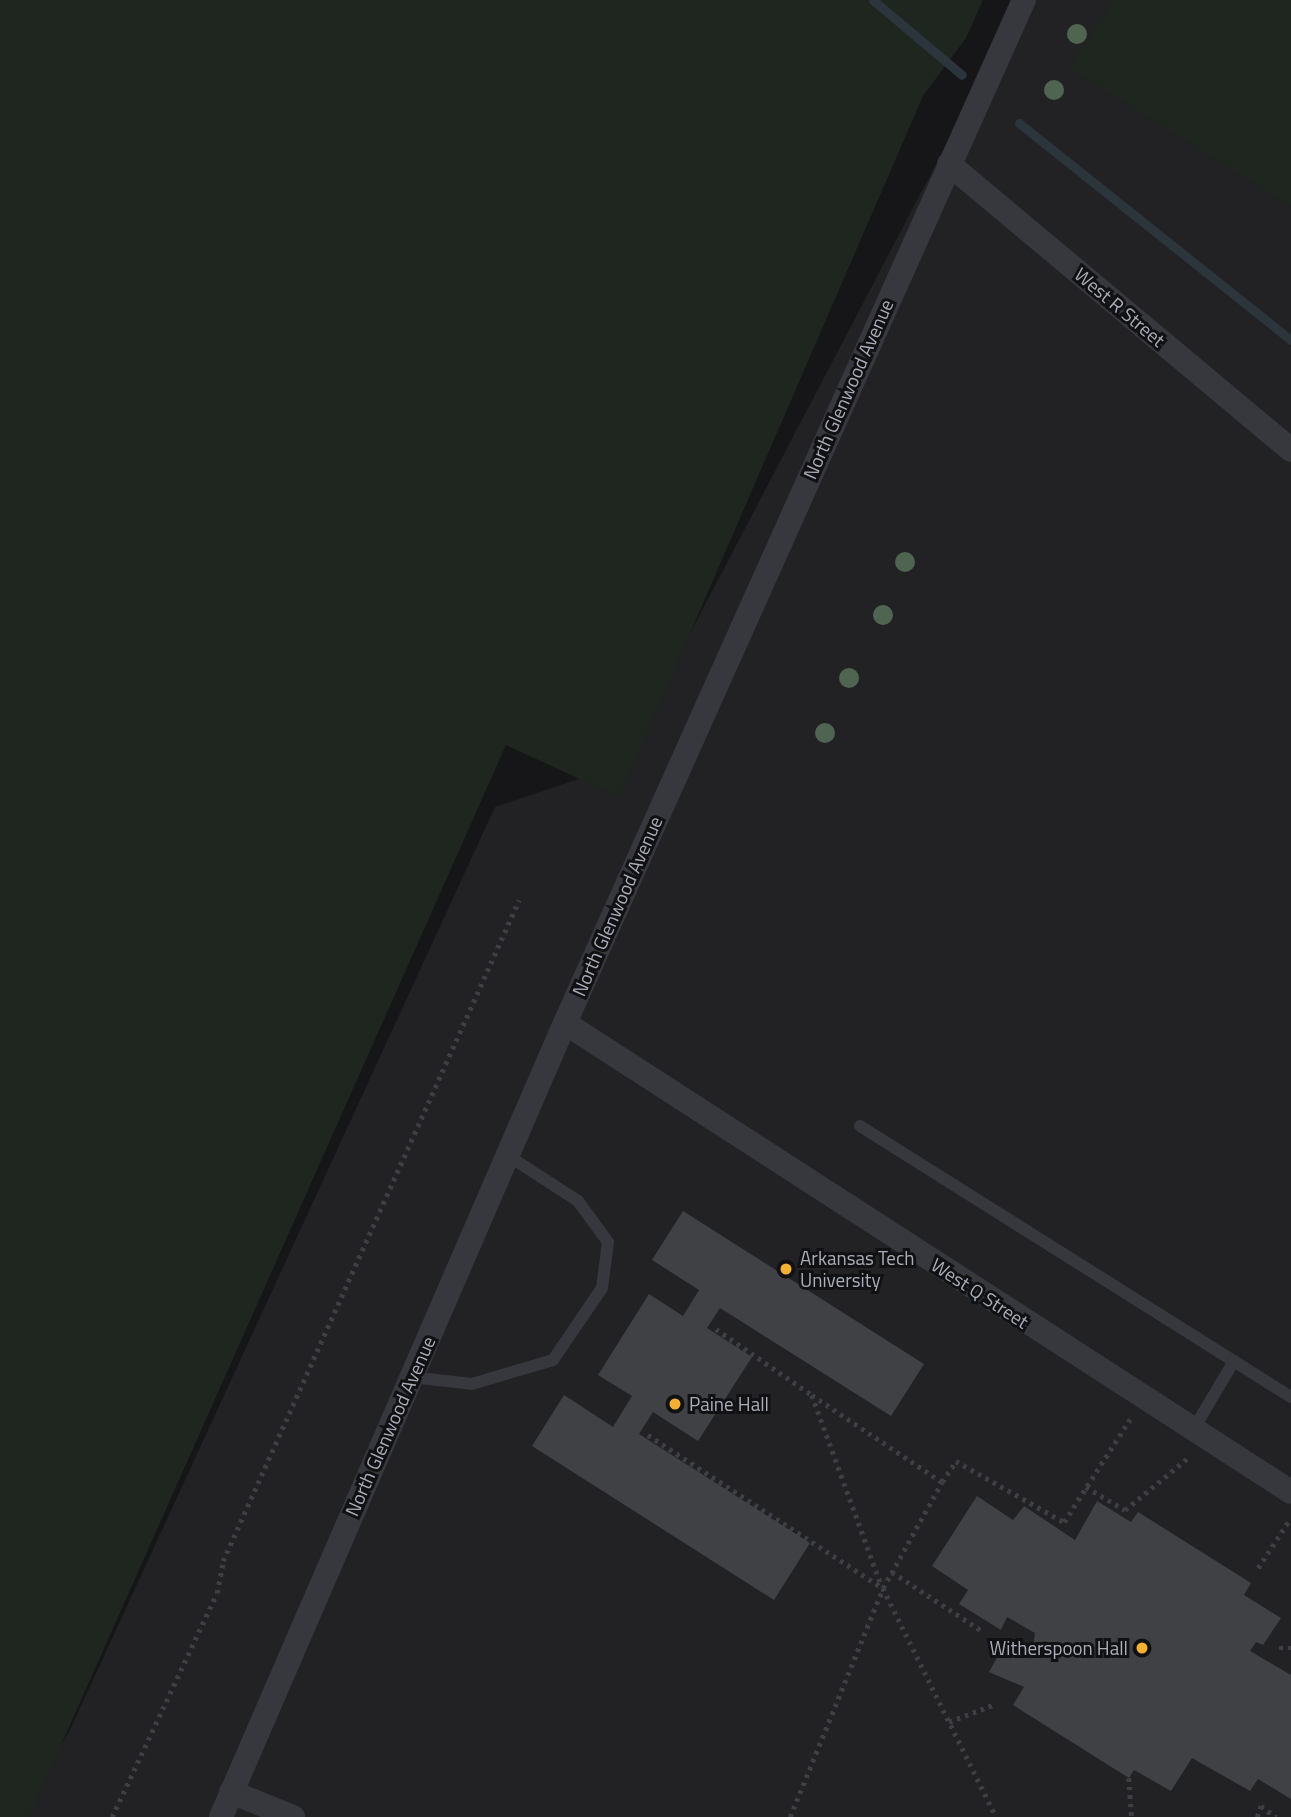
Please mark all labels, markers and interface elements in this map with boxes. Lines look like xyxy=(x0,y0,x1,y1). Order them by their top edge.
street label: West R Street xyxy=(1070,263,1170,351)
street label: North Glenwood Avenue xyxy=(798,296,898,482)
street label: North Glenwood Avenue xyxy=(567,813,667,999)
place label: Arkansas Tech University xyxy=(800,1247,914,1291)
street label: West Q Street xyxy=(927,1253,1033,1333)
marker: Arkansas Tech University xyxy=(778,1261,794,1277)
street label: North Glenwood Avenue xyxy=(340,1333,440,1519)
place label: Paine Hall xyxy=(689,1393,769,1415)
marker: Paine Hall xyxy=(667,1396,683,1412)
place label: Witherspoon Hall xyxy=(990,1637,1128,1659)
marker: Witherspoon Hall xyxy=(1134,1640,1150,1656)

